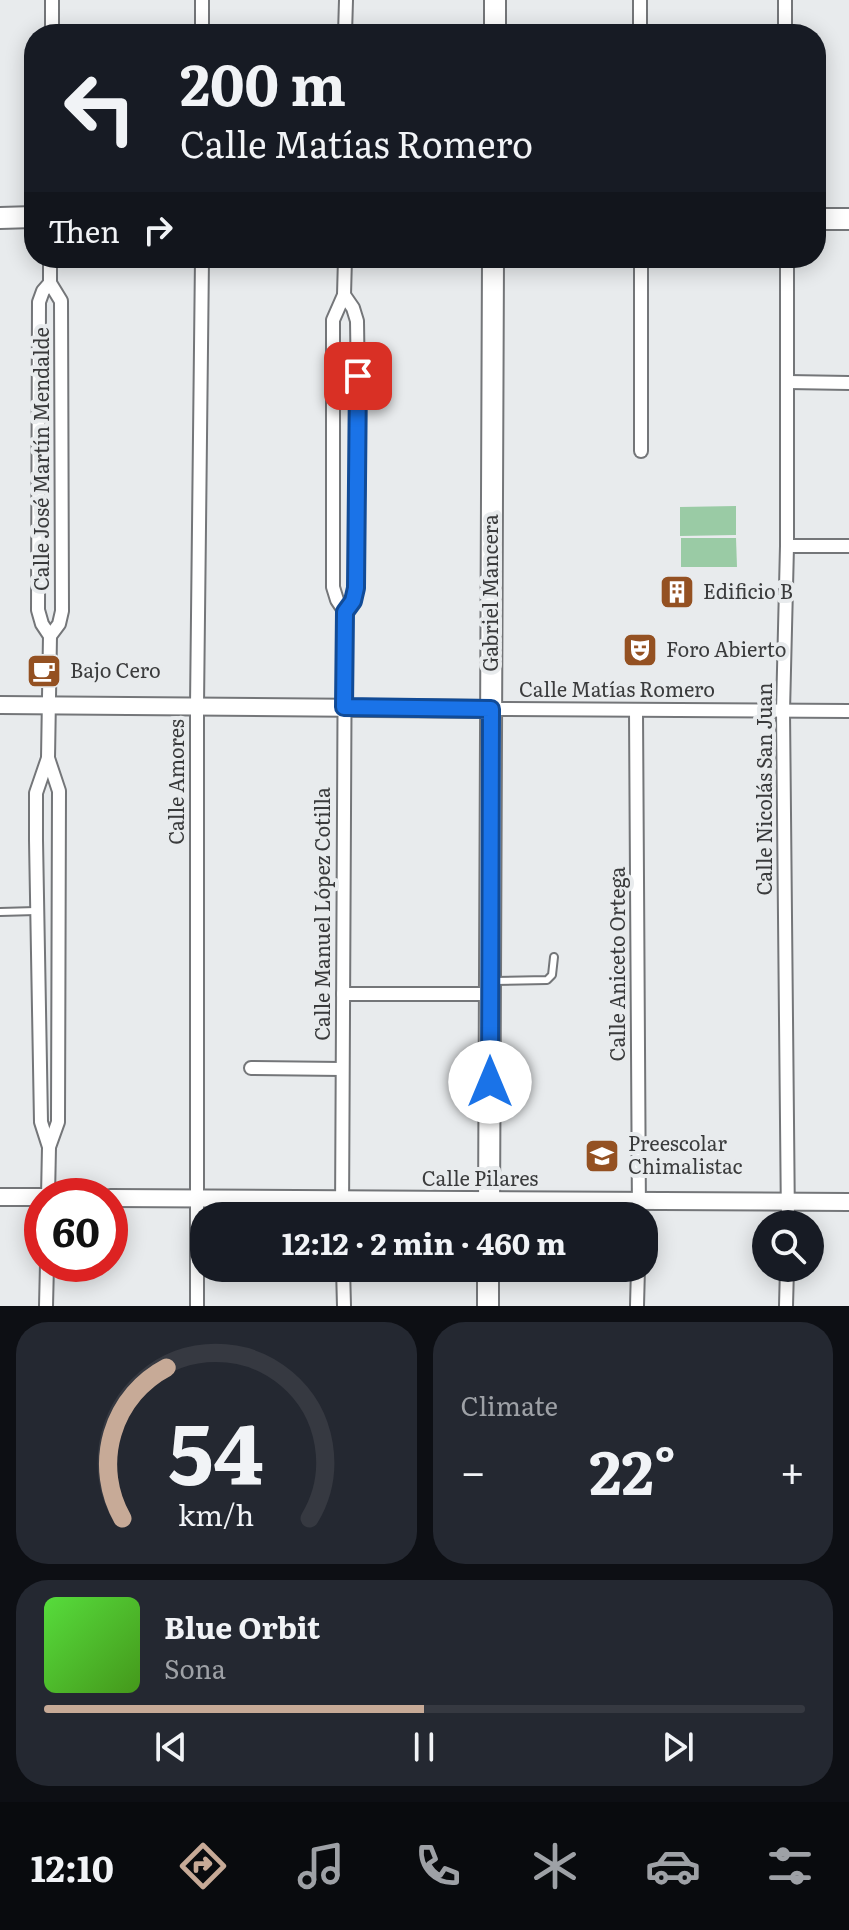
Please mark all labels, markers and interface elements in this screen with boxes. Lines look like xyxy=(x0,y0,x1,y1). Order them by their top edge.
text: 200 m xyxy=(180,40,346,123)
icon: left xyxy=(48,56,152,160)
text: Calle Matías Romero xyxy=(180,116,533,169)
text: Then xyxy=(48,208,120,252)
icon: right xyxy=(136,208,180,252)
street label: Calle José Martín Mendalde xyxy=(25,327,55,591)
pin xyxy=(324,342,392,410)
icon: arrive xyxy=(336,354,380,398)
street label: Gabriel Mancera xyxy=(474,514,504,672)
building icon: Edificio B xyxy=(658,573,696,611)
place label: Edificio B xyxy=(703,575,793,605)
theatre icon: Foro Abierto xyxy=(621,631,659,669)
place label: Foro Abierto xyxy=(666,633,786,663)
cafe icon: Bajo Cero xyxy=(25,652,63,690)
place label: Bajo Cero xyxy=(70,654,161,684)
street label: Calle Matías Romero xyxy=(519,673,715,703)
street label: Calle Nicolás San Juan xyxy=(748,682,778,896)
street label: Calle Amores xyxy=(160,719,190,845)
street label: Calle Manuel López Cotilla xyxy=(306,787,336,1041)
street label: Calle Aniceto Ortega xyxy=(601,866,631,1061)
position arrow xyxy=(448,1040,532,1124)
place label: Preescolar Chimalistac xyxy=(628,1127,743,1180)
school or university icon: Preescolar Chimalistac xyxy=(583,1137,621,1175)
street label: Calle Pilares xyxy=(422,1162,538,1192)
speed limit sign: 60 xyxy=(24,1178,128,1282)
map controls xyxy=(752,1210,824,1282)
button: search xyxy=(752,1210,824,1282)
text: 12:12 · 2 min · 460 m xyxy=(282,1220,566,1264)
text: Climate xyxy=(461,1385,558,1424)
text: 54 xyxy=(169,1387,264,1511)
text: 22° xyxy=(589,1424,676,1513)
text: − xyxy=(461,1436,486,1502)
text: + xyxy=(779,1436,805,1502)
text: km/h xyxy=(178,1492,254,1535)
text: Blue Orbit xyxy=(164,1604,320,1648)
text: Sona xyxy=(164,1648,226,1687)
icon: previous xyxy=(149,1725,193,1769)
icon: pause xyxy=(402,1725,446,1769)
icon: next xyxy=(656,1725,700,1769)
icon: directions xyxy=(175,1838,231,1894)
icon: music xyxy=(293,1838,349,1894)
icon: phone xyxy=(410,1838,466,1894)
icon: climate xyxy=(527,1838,583,1894)
icon: car xyxy=(645,1838,701,1894)
icon: filters xyxy=(762,1838,818,1894)
text: 12:10 xyxy=(31,1840,114,1893)

